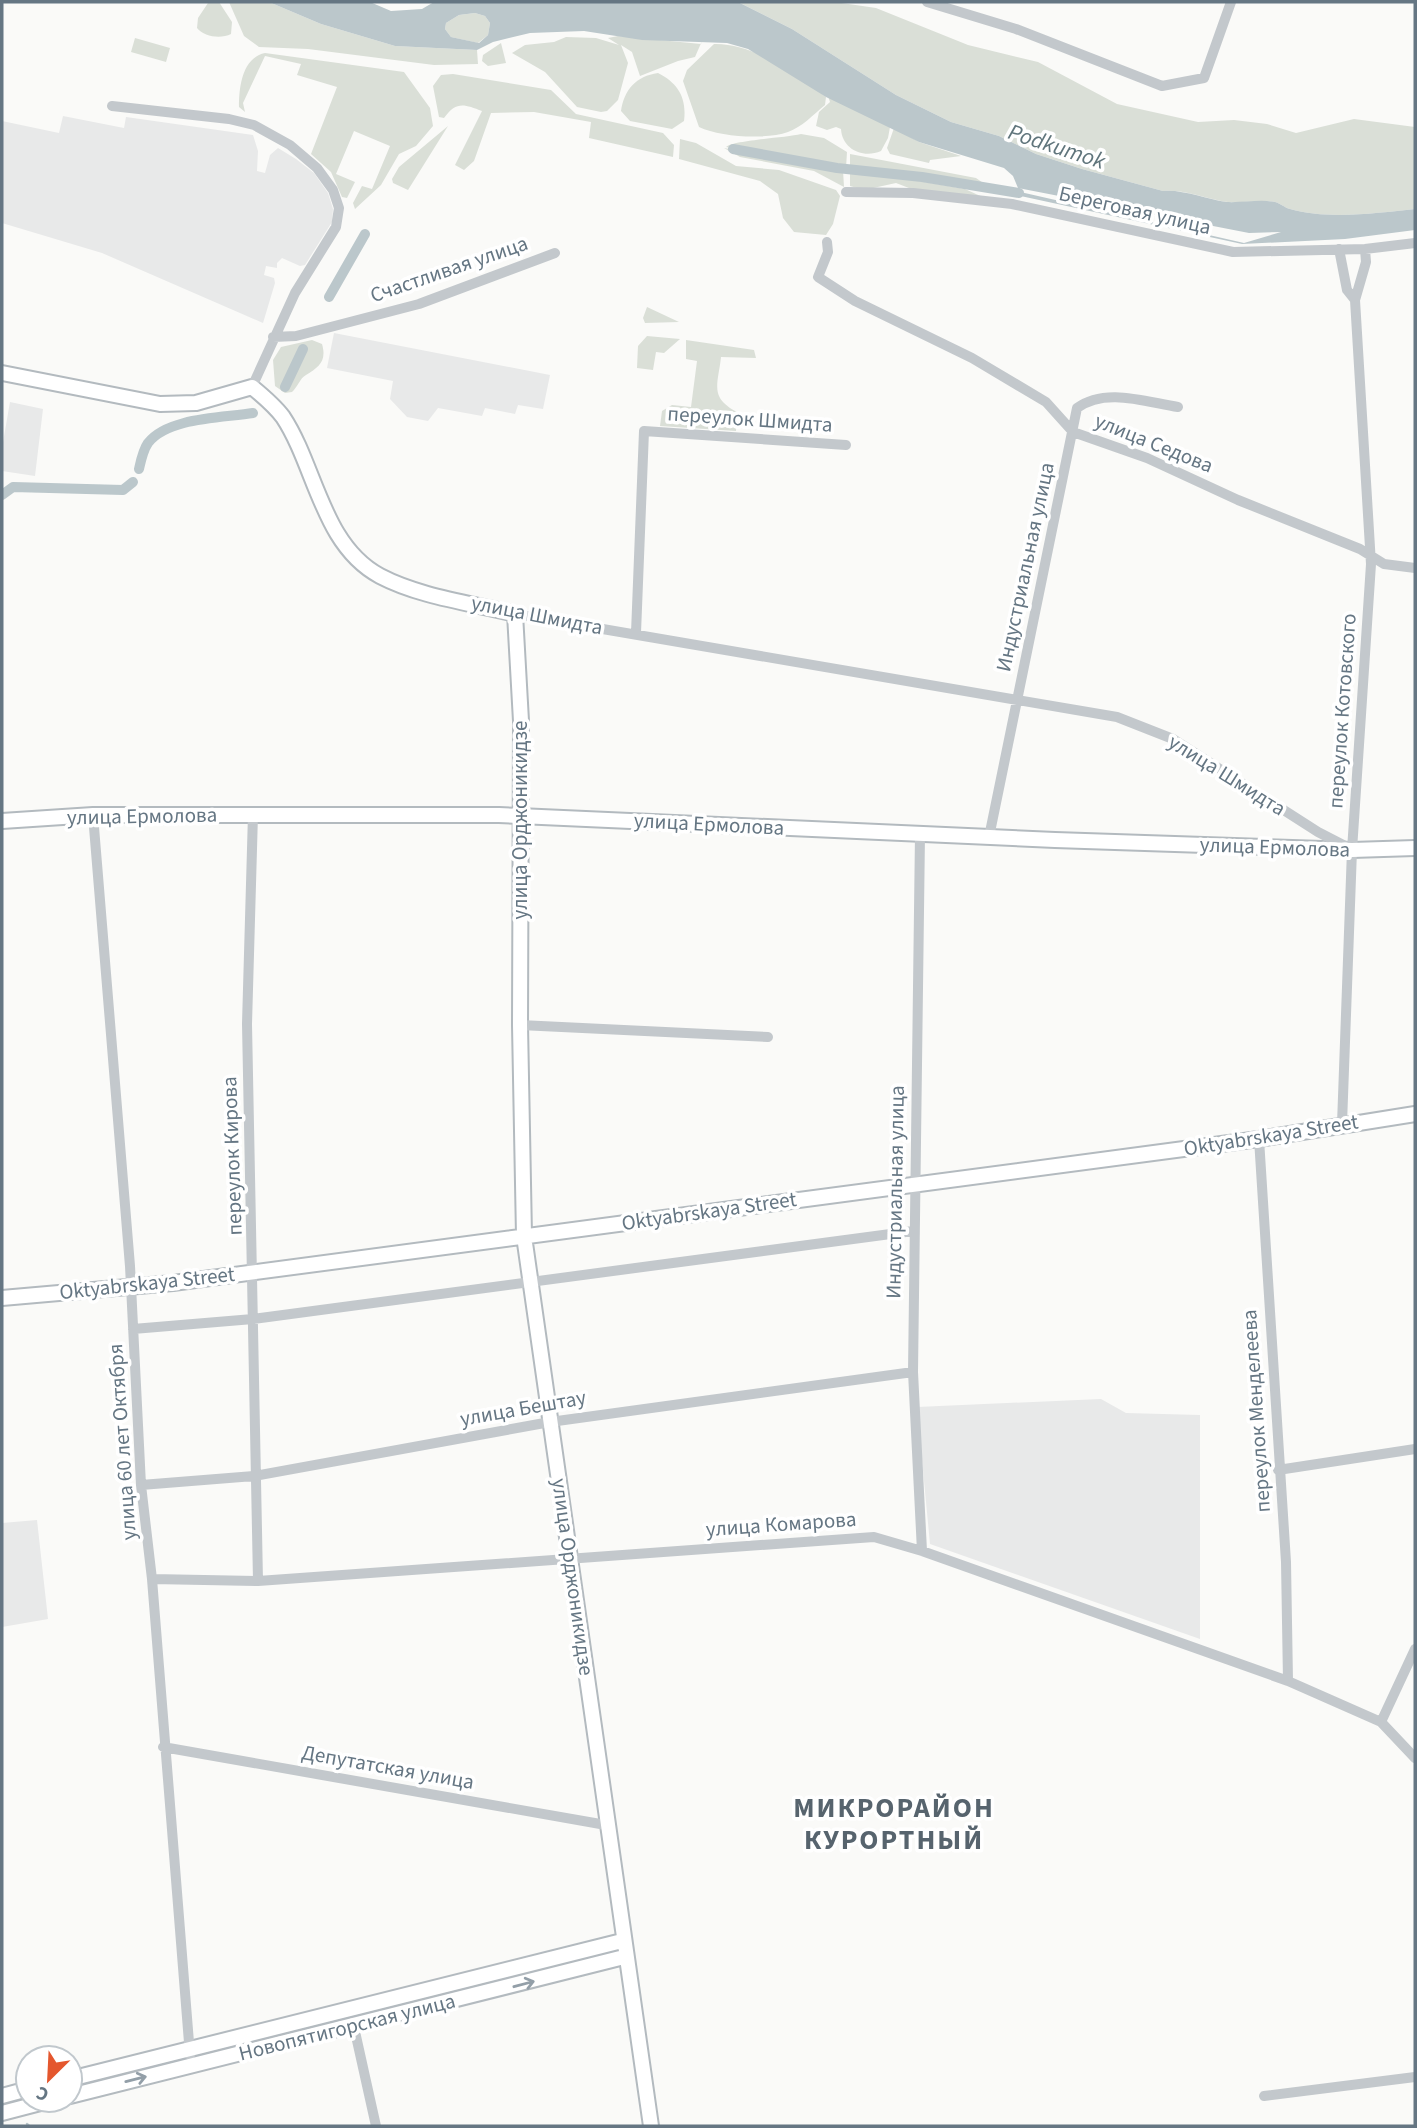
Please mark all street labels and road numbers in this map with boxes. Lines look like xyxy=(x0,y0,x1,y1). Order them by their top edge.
street label: Береговая улица xyxy=(1056,178,1214,242)
street label: Счастливая улица xyxy=(366,228,532,310)
street label: переулок Шмидта xyxy=(667,398,833,440)
street label: улица Седова xyxy=(1090,406,1218,480)
street label: Индустриальная улица xyxy=(988,459,1062,675)
street label: улица Шмидта xyxy=(469,588,605,642)
street label: переулок Котовского xyxy=(1320,612,1364,810)
street label: улица Орджоникидзе xyxy=(505,721,535,919)
street label: улица Шмидта xyxy=(1162,727,1292,823)
street label: улица Ермолова xyxy=(67,800,217,832)
street label: улица Ермолова xyxy=(633,805,785,843)
street label: улица Ермолова xyxy=(1199,829,1351,865)
street label: переулок Кирова xyxy=(214,1076,250,1236)
street label: Индустриальная улица xyxy=(878,1085,912,1299)
street label: Oktyabrskaya Street xyxy=(1182,1106,1360,1164)
street label: Oktyabrskaya Street xyxy=(620,1184,798,1238)
street label: Oktyabrskaya Street xyxy=(58,1259,236,1307)
street label: переулок Менделеева xyxy=(1234,1309,1278,1513)
street label: улица 60 лет Октября xyxy=(100,1343,144,1541)
street label: улица Бештау xyxy=(458,1382,588,1434)
street label: улица Орджоникидзе xyxy=(544,1477,602,1677)
street label: улица Комарова xyxy=(705,1504,857,1544)
street label: Депутатская улица xyxy=(299,1737,477,1797)
street label: Новопятигорская улица xyxy=(236,1986,458,2068)

